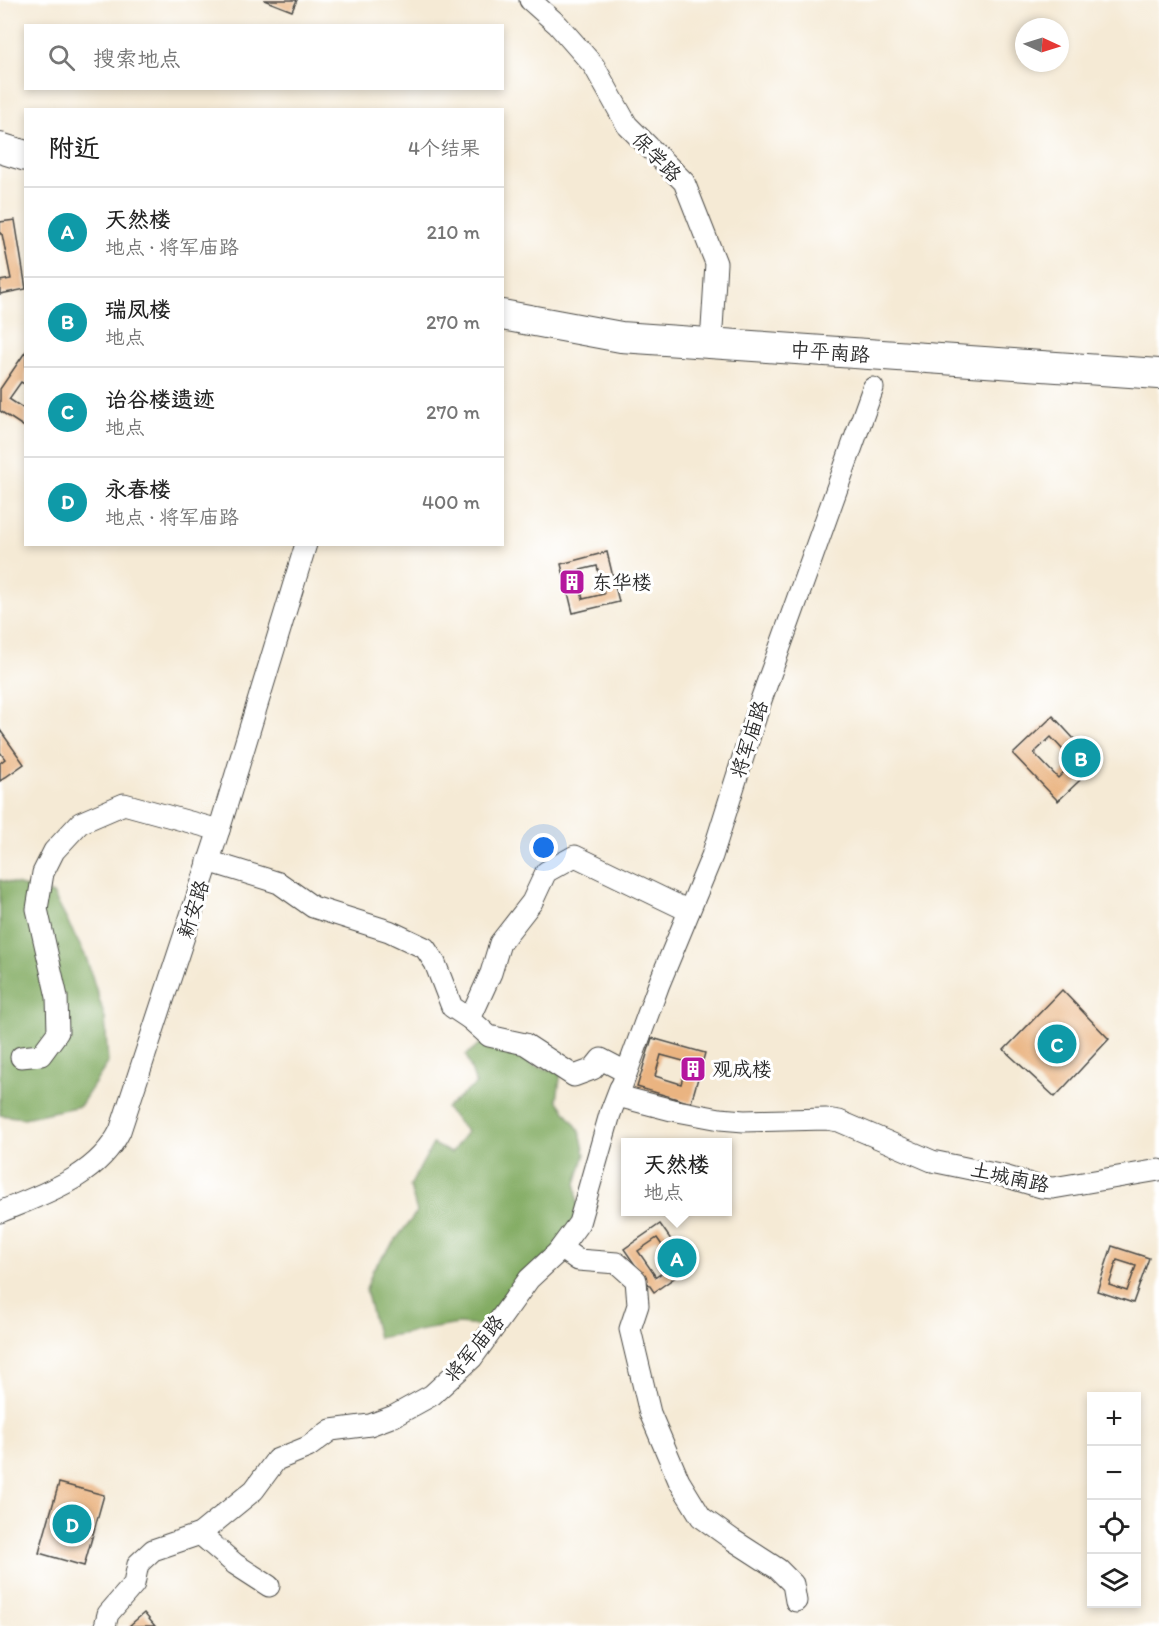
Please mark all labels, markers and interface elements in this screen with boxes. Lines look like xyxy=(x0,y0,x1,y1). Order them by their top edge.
north arrow xyxy=(1015,18,1069,72)
search box xyxy=(24,24,504,90)
icon: search xyxy=(45,41,78,74)
text: 搜索地点 xyxy=(93,45,181,72)
street label: 保学路 xyxy=(628,127,687,188)
text: 附近 xyxy=(48,132,100,164)
text: 4个结果 xyxy=(408,136,480,160)
text: 天然楼 xyxy=(105,206,171,233)
text: A xyxy=(61,220,74,244)
text: 210 m xyxy=(427,220,480,244)
text: 地点 · 将军庙路 xyxy=(105,235,239,259)
text: 瑞凤楼 xyxy=(105,296,171,323)
text: B xyxy=(61,310,74,334)
text: 270 m xyxy=(426,310,480,334)
text: 地点 xyxy=(105,325,145,349)
street label: 中平南路 xyxy=(789,337,872,367)
text: 诒谷楼遗迹 xyxy=(105,386,215,413)
text: C xyxy=(61,400,74,424)
text: 270 m xyxy=(426,400,480,424)
text: 地点 xyxy=(105,415,145,439)
text: 永春楼 xyxy=(105,476,171,503)
text: D xyxy=(61,490,74,514)
text: 400 m xyxy=(422,490,480,514)
text: 地点 · 将军庙路 xyxy=(105,505,239,529)
building icon: 东华楼 xyxy=(557,567,587,597)
place label: 东华楼 xyxy=(592,570,652,594)
street label: 将军庙路 xyxy=(725,696,773,781)
pin: B xyxy=(1062,736,1100,780)
your location xyxy=(529,833,558,862)
street label: 新安路 xyxy=(172,876,214,941)
pin: C xyxy=(1038,1022,1076,1066)
building icon: 观成楼 xyxy=(678,1054,708,1084)
place label: 观成楼 xyxy=(712,1057,772,1081)
popup xyxy=(621,1138,732,1216)
text: 天然楼 xyxy=(643,1151,710,1178)
street label: 土城南路 xyxy=(968,1157,1053,1197)
text: 地点 xyxy=(643,1180,683,1204)
pin: A xyxy=(658,1236,696,1280)
street label: 将军庙路 xyxy=(439,1309,510,1386)
map controls xyxy=(1087,1392,1141,1608)
button: + xyxy=(1087,1392,1141,1446)
button: − xyxy=(1087,1446,1141,1500)
button: locate xyxy=(1087,1500,1141,1554)
pin: D xyxy=(52,1502,92,1546)
button: layers xyxy=(1087,1554,1141,1608)

